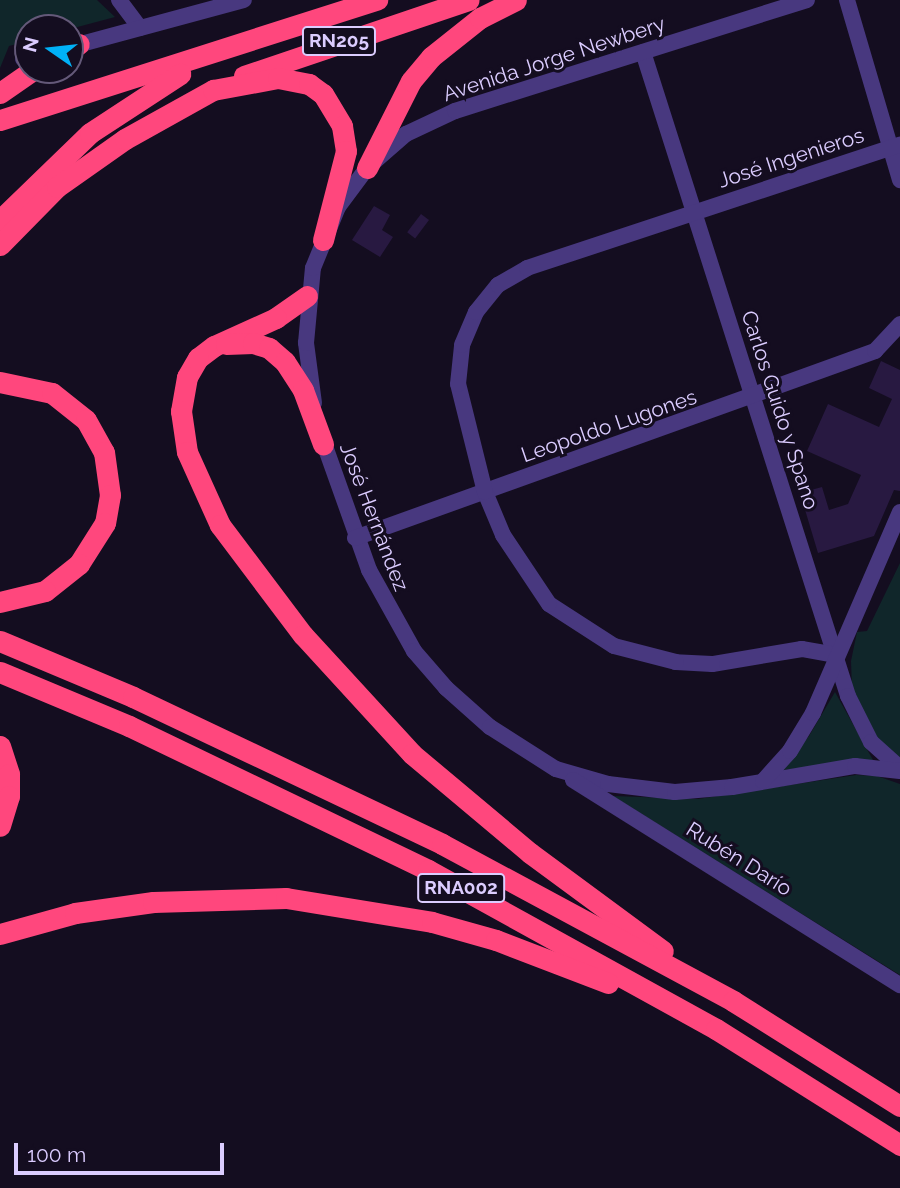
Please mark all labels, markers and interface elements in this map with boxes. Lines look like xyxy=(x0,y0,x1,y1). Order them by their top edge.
street label: Avenida Jorge Newbery xyxy=(439,11,669,107)
north arrow xyxy=(14,14,84,84)
road number: RN205 xyxy=(300,25,378,56)
text: N xyxy=(18,35,43,54)
street label: José Ingenieros xyxy=(715,123,867,193)
street label: Carlos Guido y Spano xyxy=(736,307,824,513)
street label: Leopoldo Lugones xyxy=(518,384,700,468)
street label: José Hernández xyxy=(334,439,414,595)
street label: Rubén Darío xyxy=(682,817,796,901)
road number: RNA002 xyxy=(416,873,506,904)
scale bar xyxy=(18,1128,228,1172)
text: 100 m xyxy=(27,1142,86,1167)

